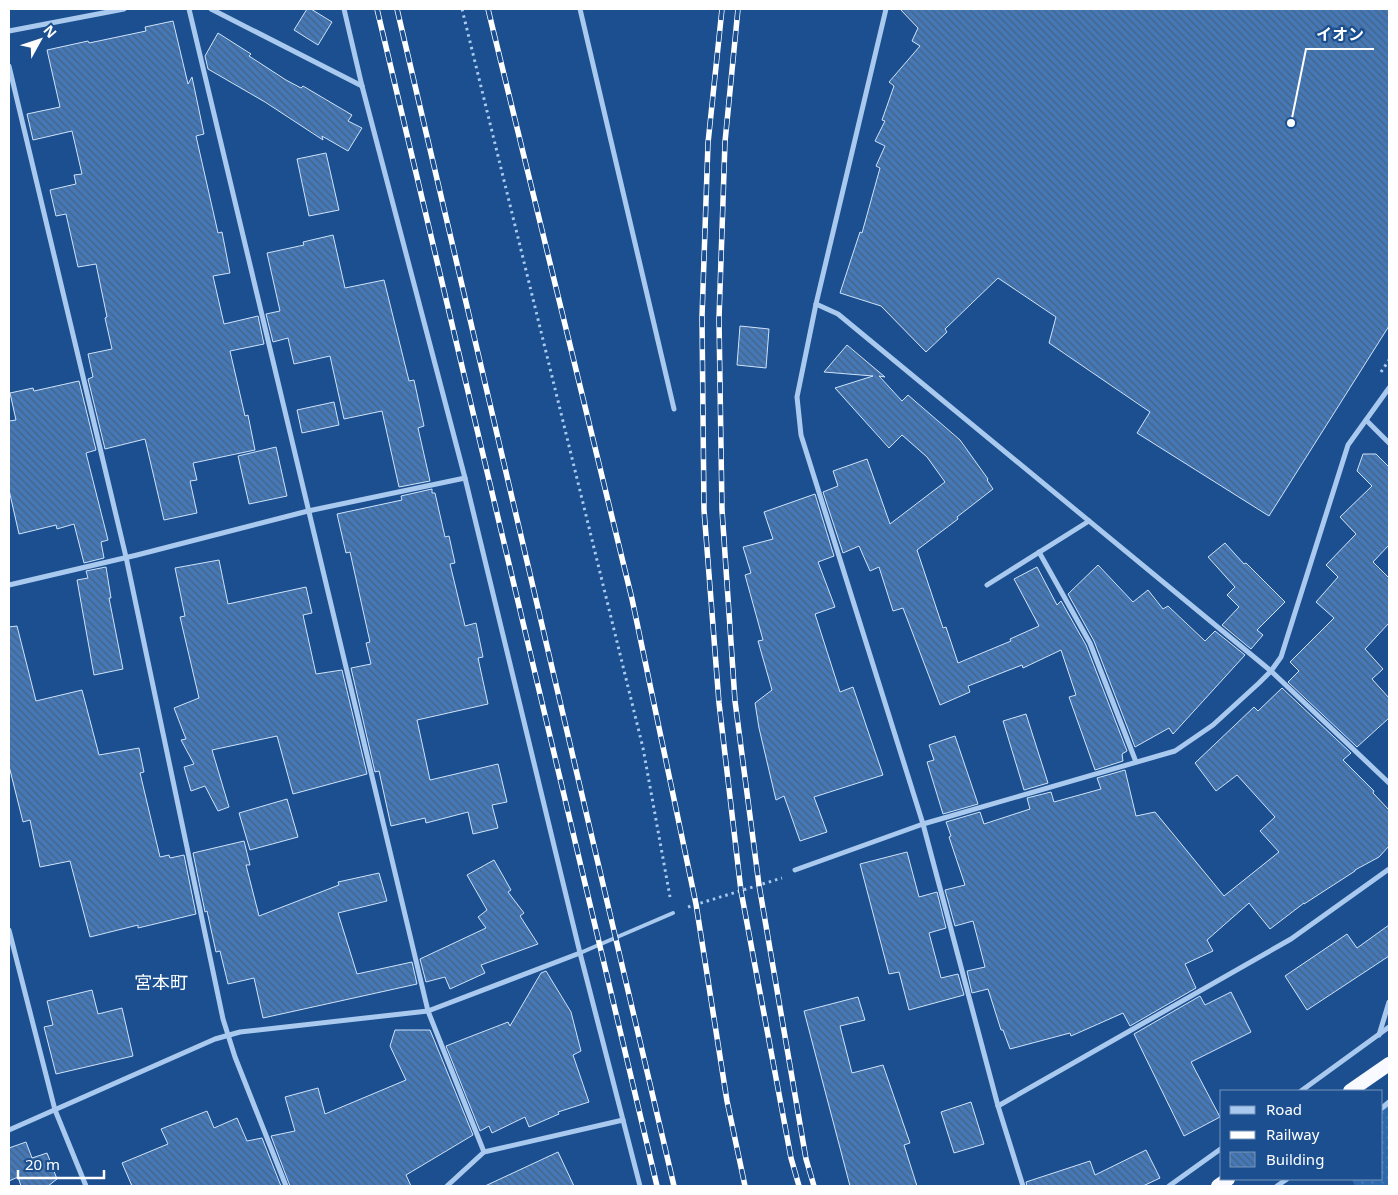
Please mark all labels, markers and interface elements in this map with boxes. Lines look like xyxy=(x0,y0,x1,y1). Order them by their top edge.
north arrow xyxy=(15,15,65,65)
callout: イオン xyxy=(1306,18,1374,49)
text: N xyxy=(39,21,61,42)
text: イオン xyxy=(1316,23,1364,45)
district label: 宮本町 xyxy=(134,970,188,994)
legend xyxy=(1220,1090,1383,1180)
text: Road xyxy=(1266,1099,1302,1119)
text: Railway xyxy=(1266,1124,1320,1144)
scale bar xyxy=(18,1148,104,1180)
text: Building xyxy=(1266,1149,1324,1169)
text: 20 m xyxy=(25,1154,60,1174)

